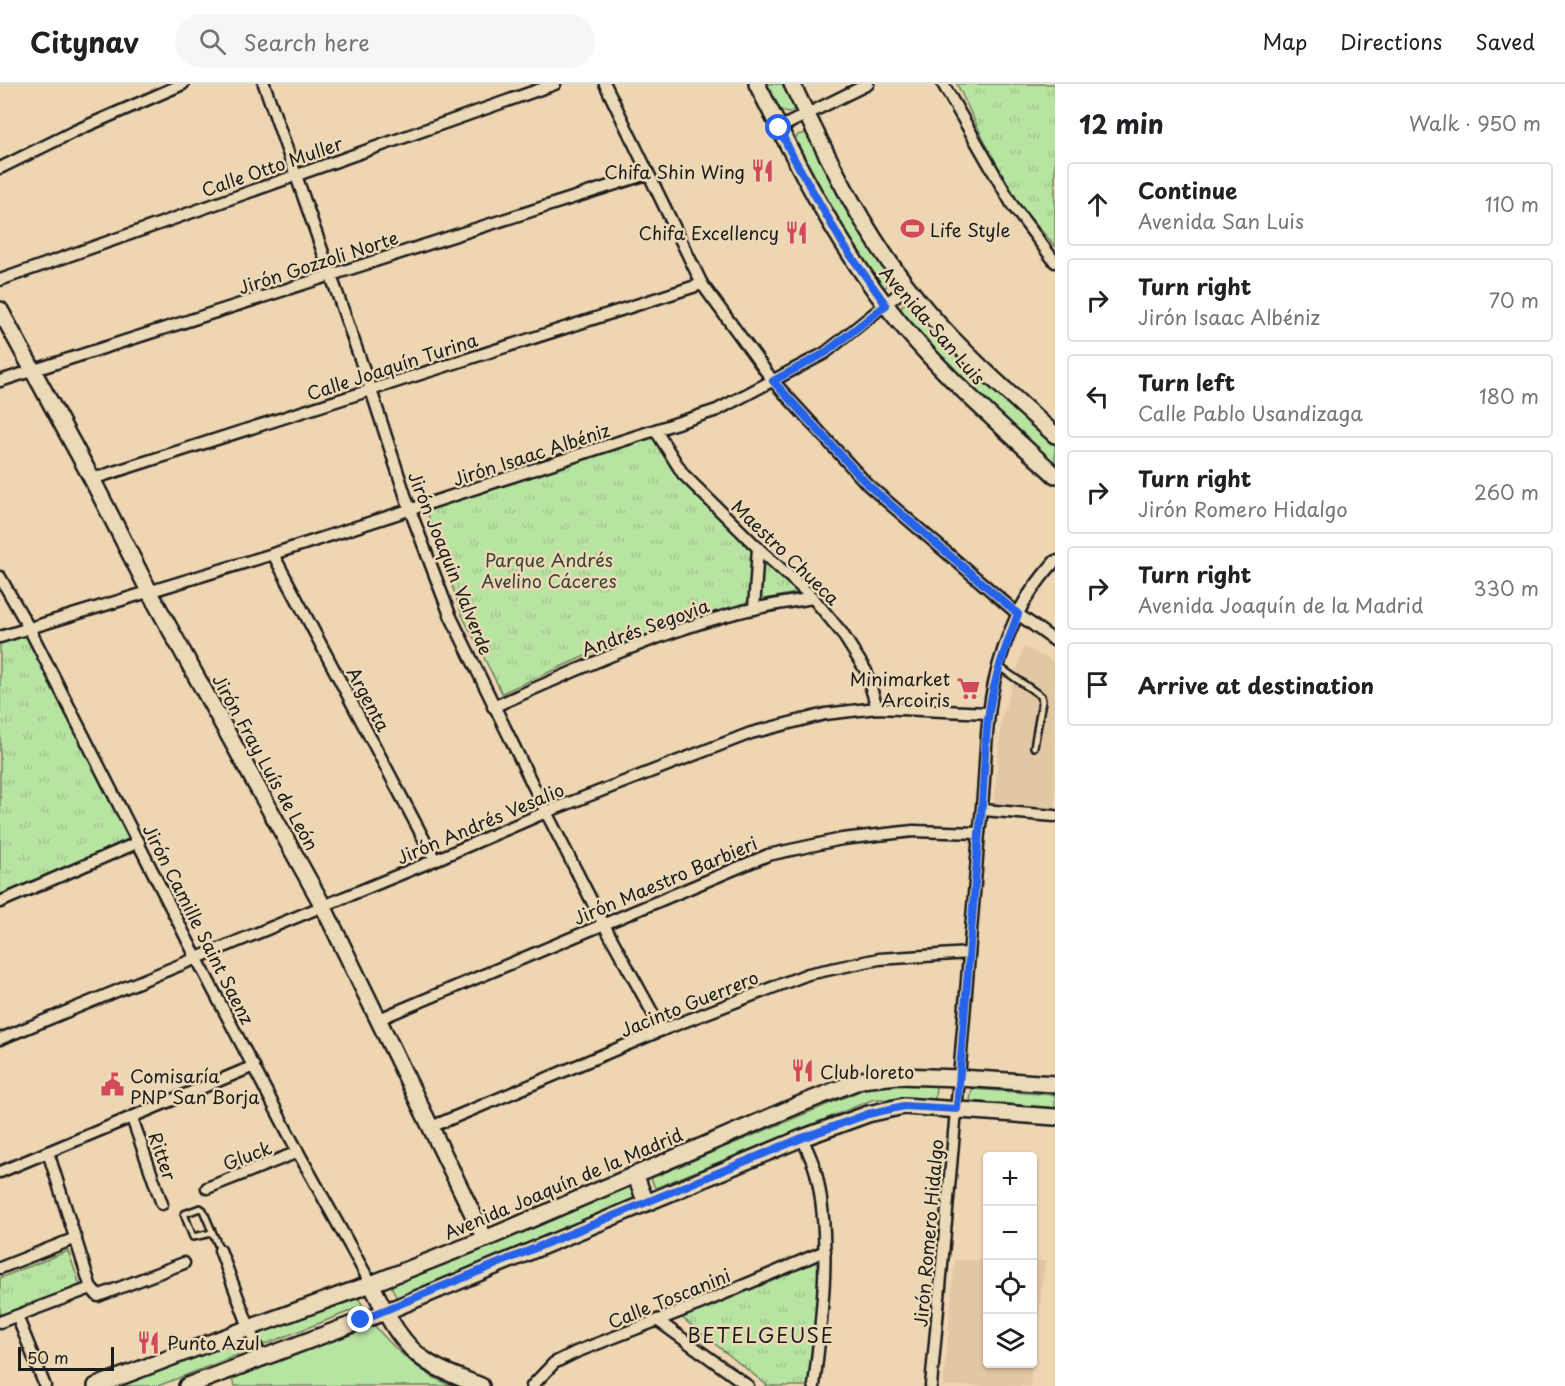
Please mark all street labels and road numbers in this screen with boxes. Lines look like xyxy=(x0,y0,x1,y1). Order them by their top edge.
street label: Calle Otto Muller xyxy=(198,129,347,203)
street label: Jirón Gozzoli Norte xyxy=(235,223,401,301)
street label: Avenida San Luis xyxy=(874,260,992,390)
street label: Calle Joaquín Turina xyxy=(303,325,482,406)
street label: Jirón Isaac Albéniz xyxy=(449,416,613,492)
street label: Jirón Joaquin Valverde xyxy=(402,467,500,659)
street label: Maestro Chueca xyxy=(726,493,847,611)
street label: Andrés Segovia xyxy=(577,591,713,663)
street label: Argenta xyxy=(341,662,398,737)
street label: Jirón Fray Luís de León xyxy=(206,669,326,855)
street label: Jirón Andrés Vesalio xyxy=(392,775,568,871)
street label: Jirón Camille Saint Saenz xyxy=(137,819,262,1029)
street label: Jirón Maestro Barbieri xyxy=(569,829,761,931)
street label: Jacinto Guerrero xyxy=(616,963,762,1043)
street label: Avenida Joaquín de la Madrid xyxy=(440,1120,686,1246)
street label: Ritter xyxy=(142,1128,184,1184)
street label: Gluck xyxy=(219,1133,275,1177)
street label: Jirón Romero Hidalgo xyxy=(906,1138,950,1328)
street label: Calle Toscanini xyxy=(604,1261,734,1335)

